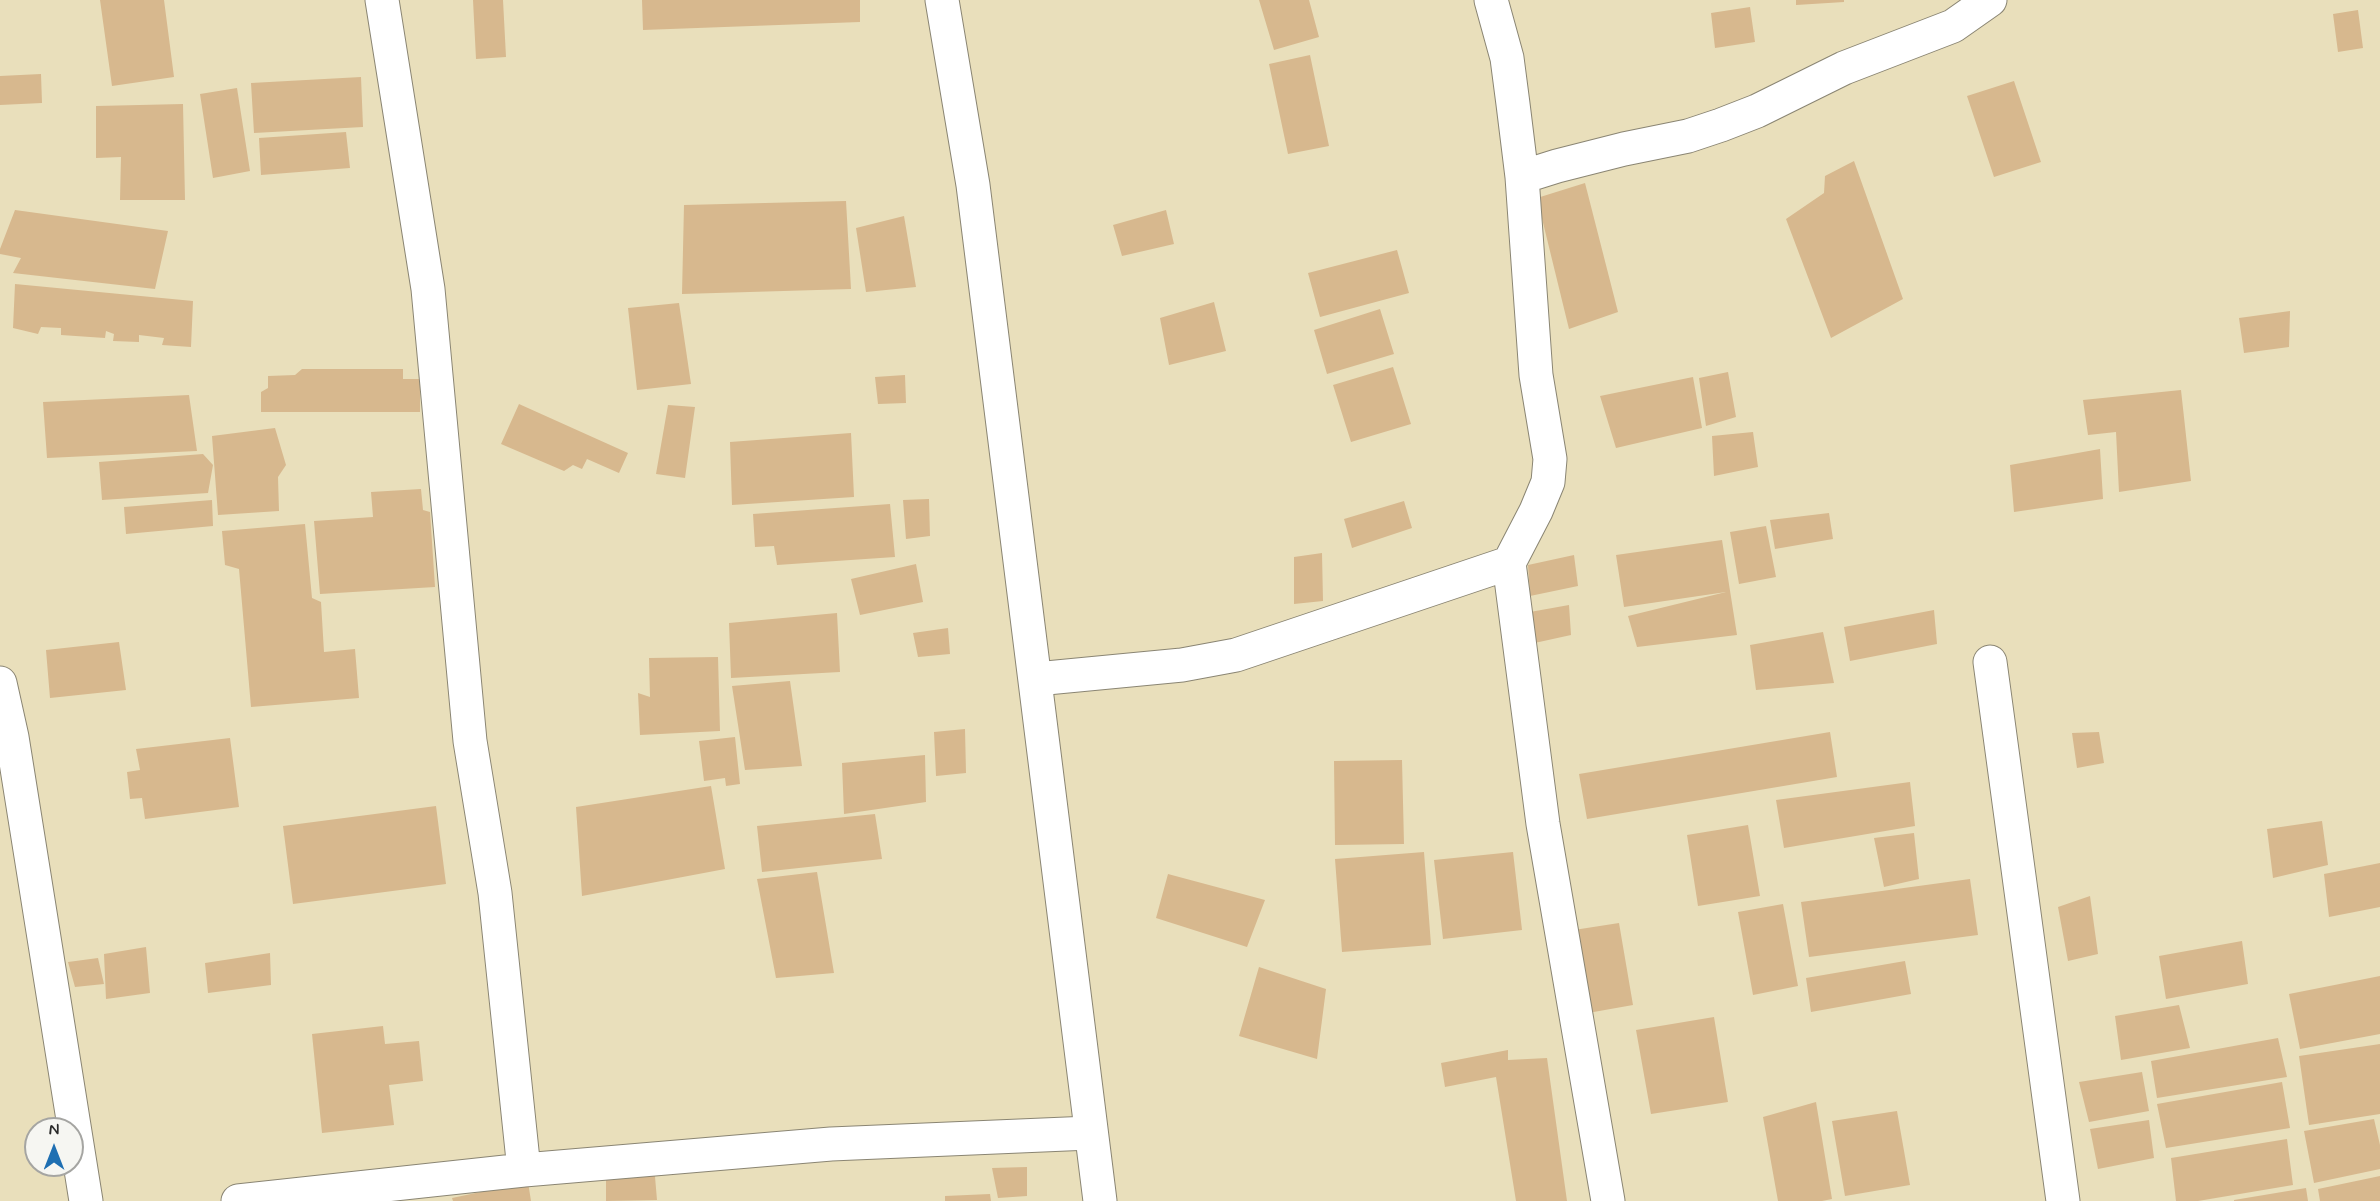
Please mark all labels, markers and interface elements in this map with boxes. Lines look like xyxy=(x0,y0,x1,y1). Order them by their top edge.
north arrow xyxy=(24,1117,84,1177)
text: N xyxy=(49,1120,59,1141)

